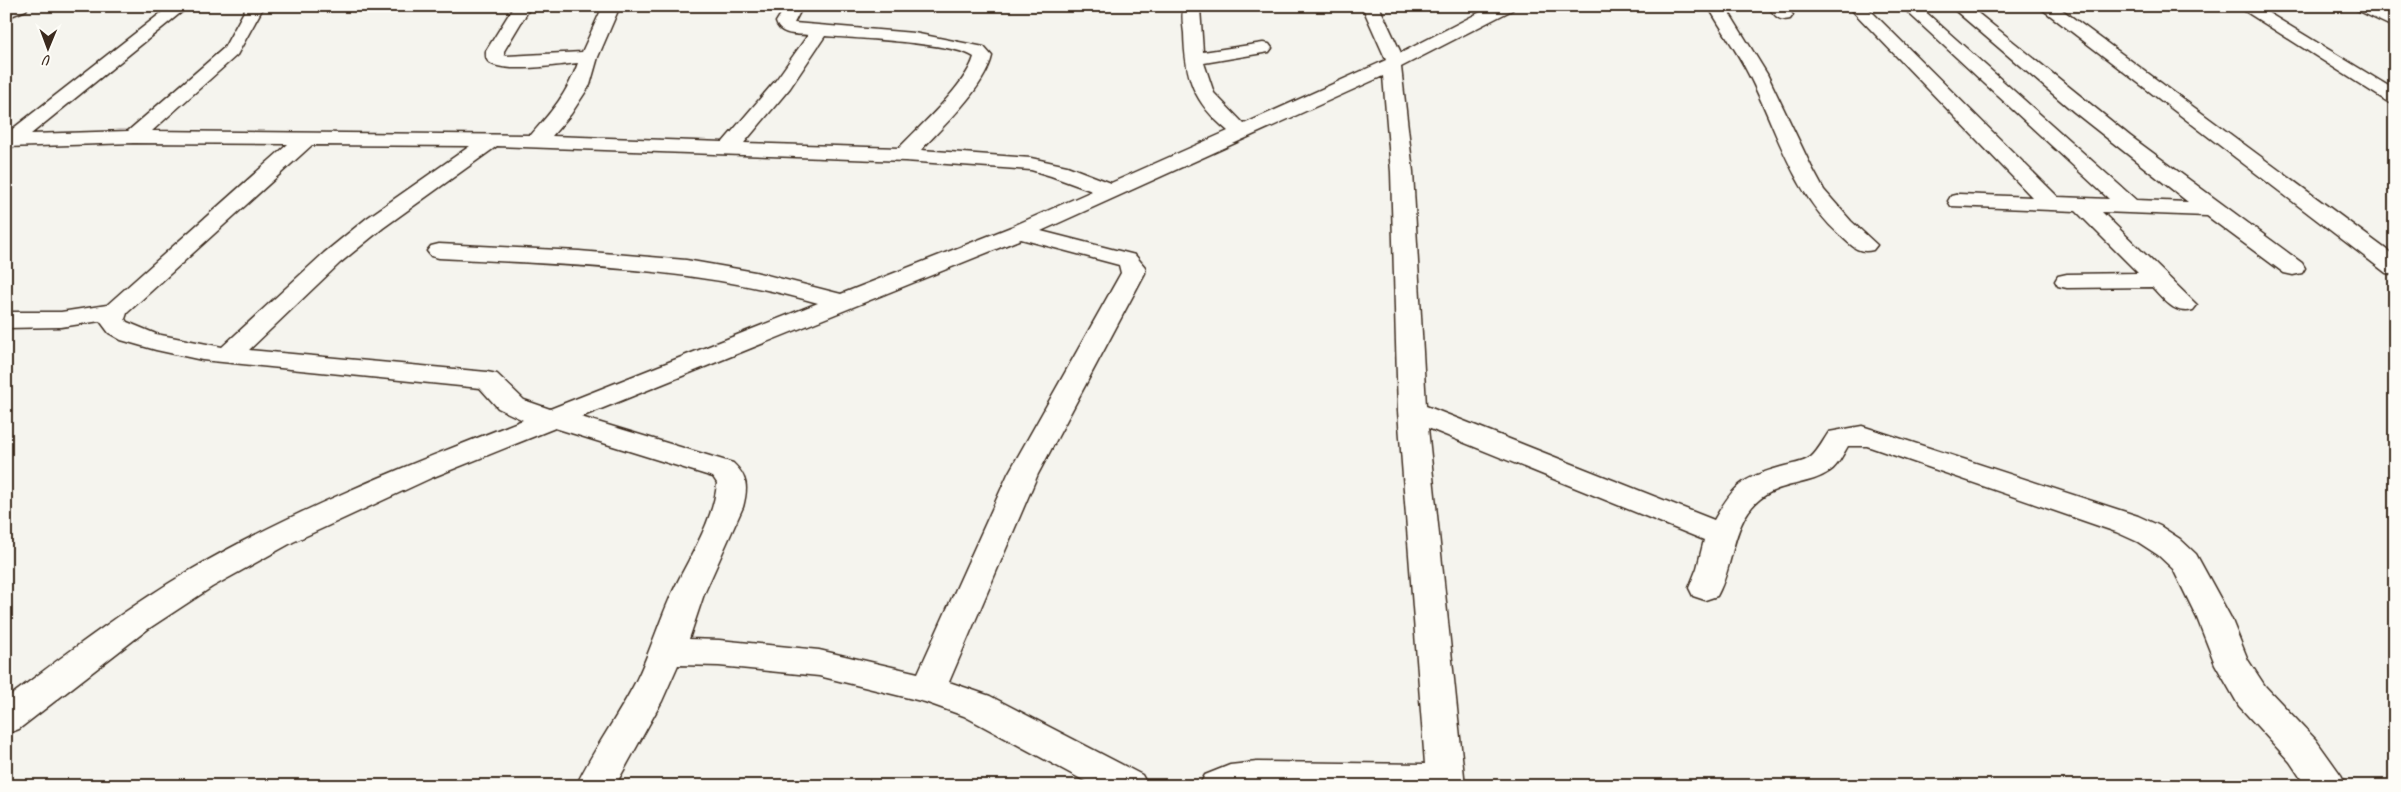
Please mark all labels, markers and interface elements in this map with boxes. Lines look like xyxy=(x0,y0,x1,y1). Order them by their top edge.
north arrow xyxy=(22,22,72,72)
text: U xyxy=(41,52,51,69)

